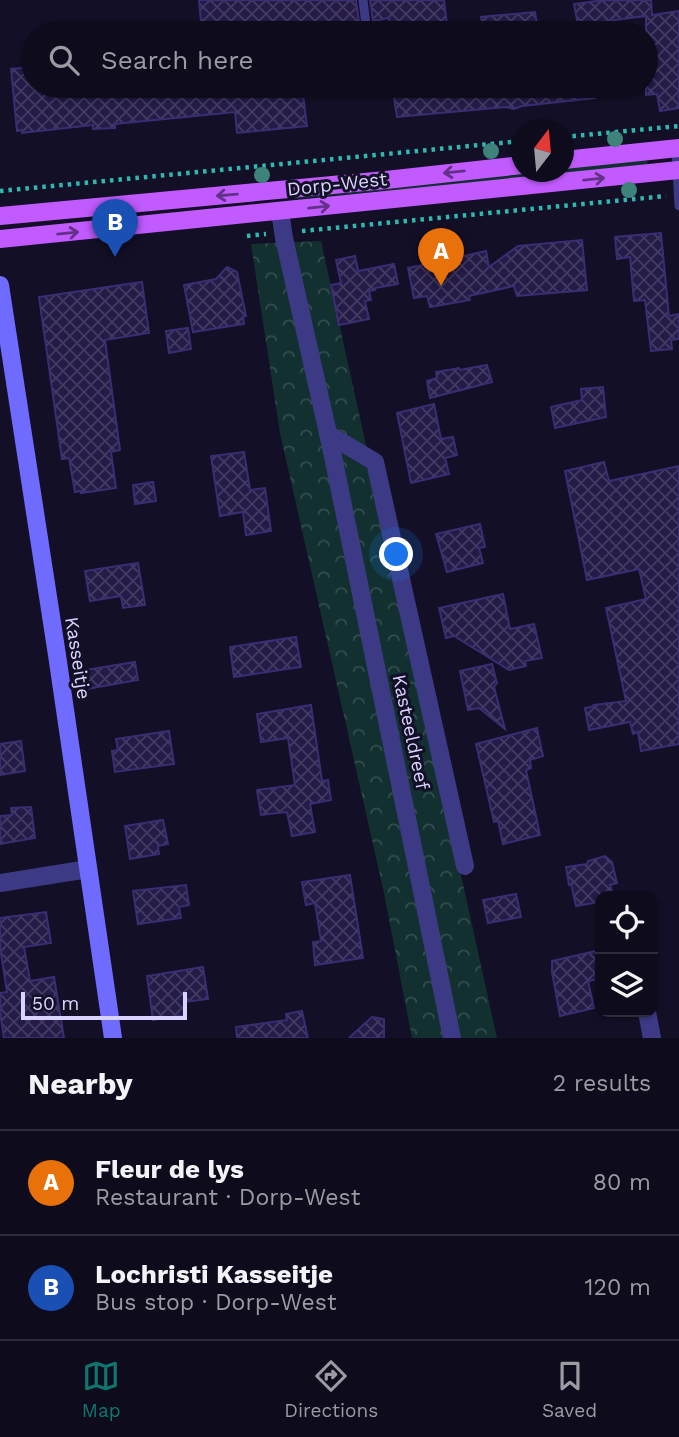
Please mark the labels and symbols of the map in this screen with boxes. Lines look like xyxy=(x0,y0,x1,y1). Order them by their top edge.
north arrow xyxy=(511,119,574,182)
one-way arrow xyxy=(443,166,465,179)
street label: Dorp-West xyxy=(286,167,388,201)
one-way arrow xyxy=(582,172,604,185)
one-way arrow xyxy=(216,189,239,202)
pin: B xyxy=(92,199,138,257)
one-way arrow xyxy=(307,201,329,214)
one-way arrow xyxy=(56,226,79,239)
pin: A xyxy=(418,228,464,286)
your location xyxy=(379,537,413,571)
street label: Kasseitje xyxy=(60,615,96,701)
street label: Kasteeldreef xyxy=(388,672,435,792)
scale bar xyxy=(21,989,187,1021)

